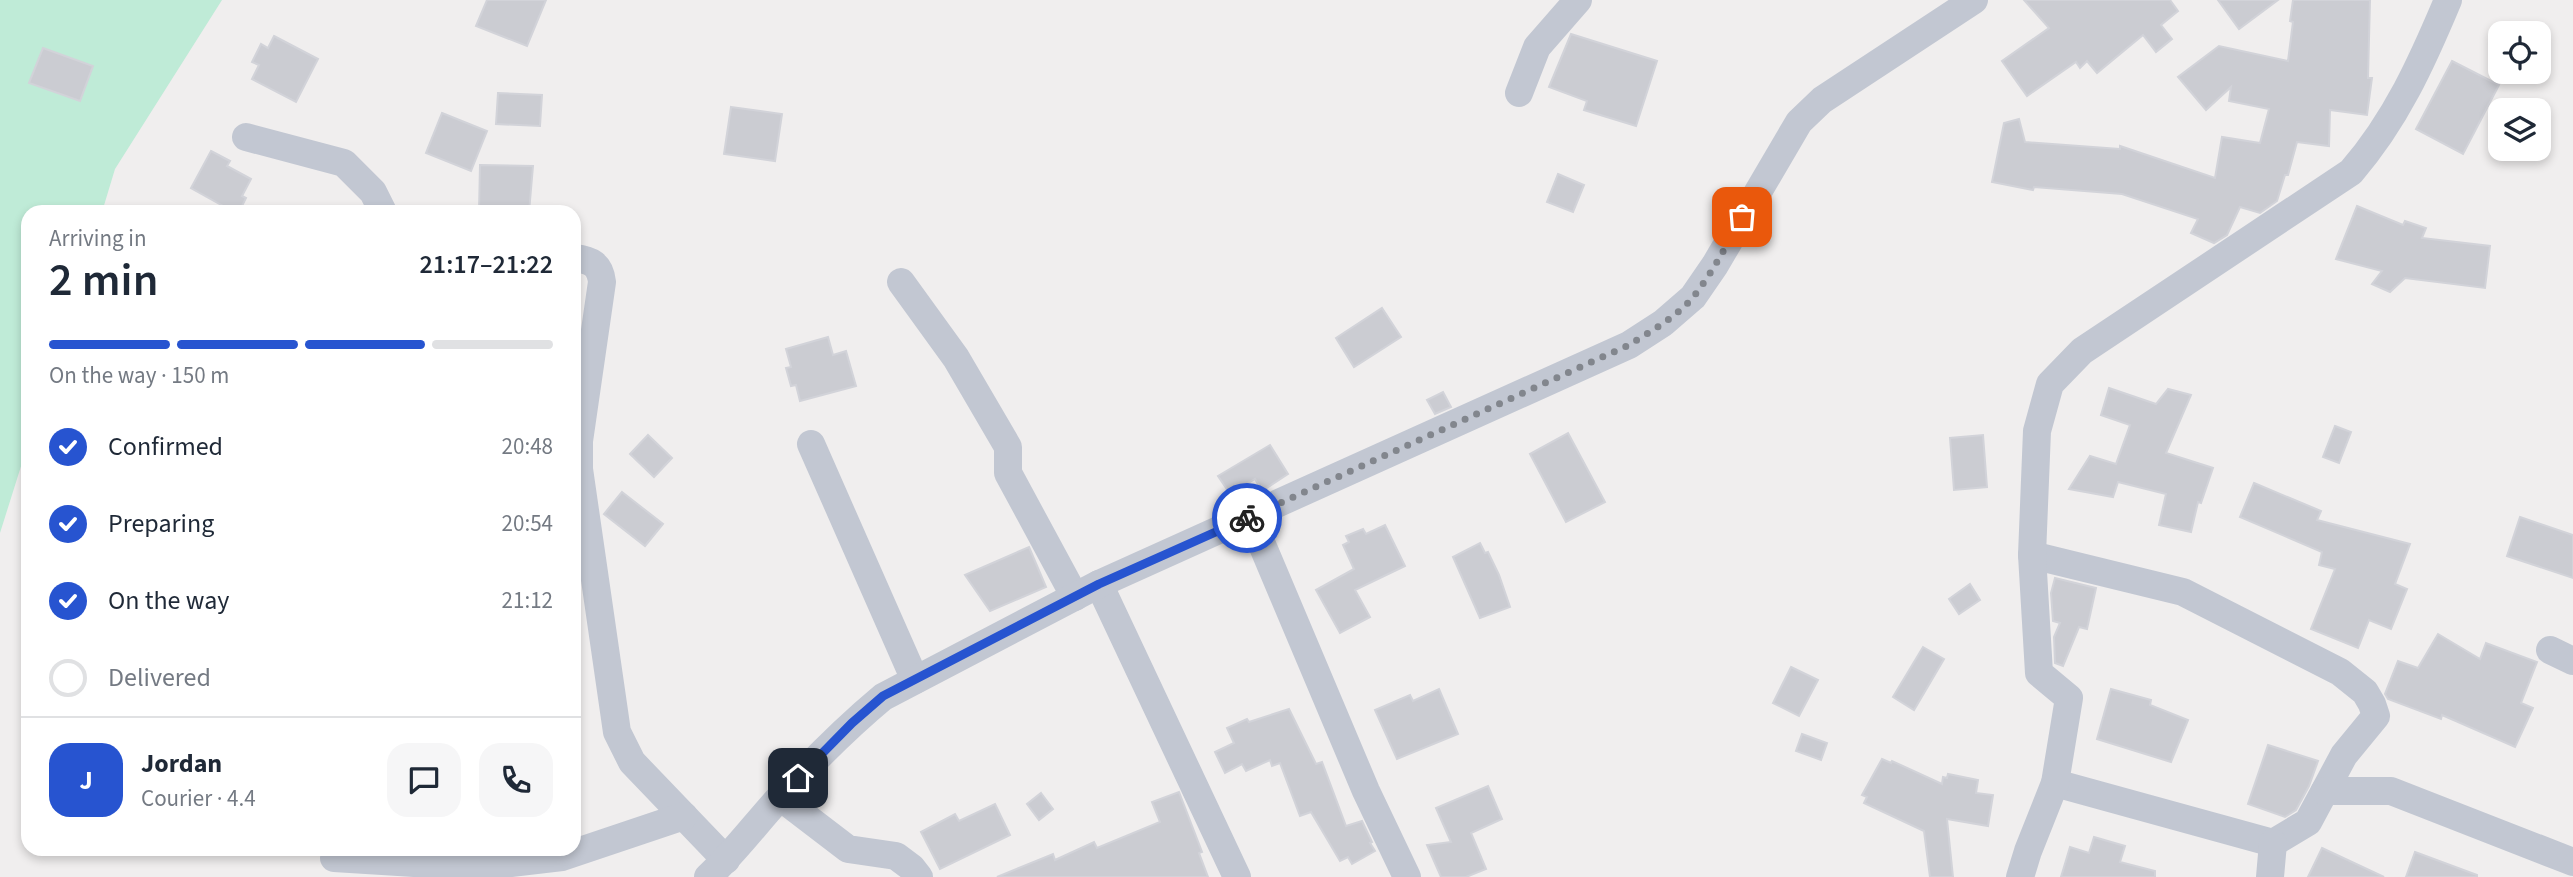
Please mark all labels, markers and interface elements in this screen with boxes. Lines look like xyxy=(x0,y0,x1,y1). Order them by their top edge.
map controls xyxy=(2488,21,2551,161)
button: locate xyxy=(2488,21,2551,84)
button: layers xyxy=(2488,98,2551,161)
pin xyxy=(1712,187,1772,247)
icon: bag xyxy=(1723,198,1761,236)
text: Arriving in xyxy=(49,222,147,255)
text: 21:17–21:22 xyxy=(420,246,553,283)
text: 2 min xyxy=(49,248,158,313)
text: On the way · 150 m xyxy=(49,359,229,392)
icon: check xyxy=(49,428,87,466)
text: Confirmed xyxy=(108,428,223,465)
text: 20:48 xyxy=(502,430,553,463)
courier xyxy=(1212,483,1282,553)
icon: bike xyxy=(1228,499,1266,537)
icon: check xyxy=(49,505,87,543)
text: Preparing xyxy=(108,505,214,542)
text: 20:54 xyxy=(502,507,553,540)
icon: check xyxy=(49,582,87,620)
text: On the way xyxy=(108,582,229,619)
text: 21:12 xyxy=(502,584,553,617)
text: Delivered xyxy=(108,659,211,696)
button: chat xyxy=(387,743,461,817)
button: phone xyxy=(479,743,553,817)
text: Jordan xyxy=(141,745,222,782)
pin xyxy=(768,748,828,808)
icon: home xyxy=(779,759,817,797)
text: J xyxy=(79,762,93,799)
text: Courier · 4.4 xyxy=(141,782,256,815)

